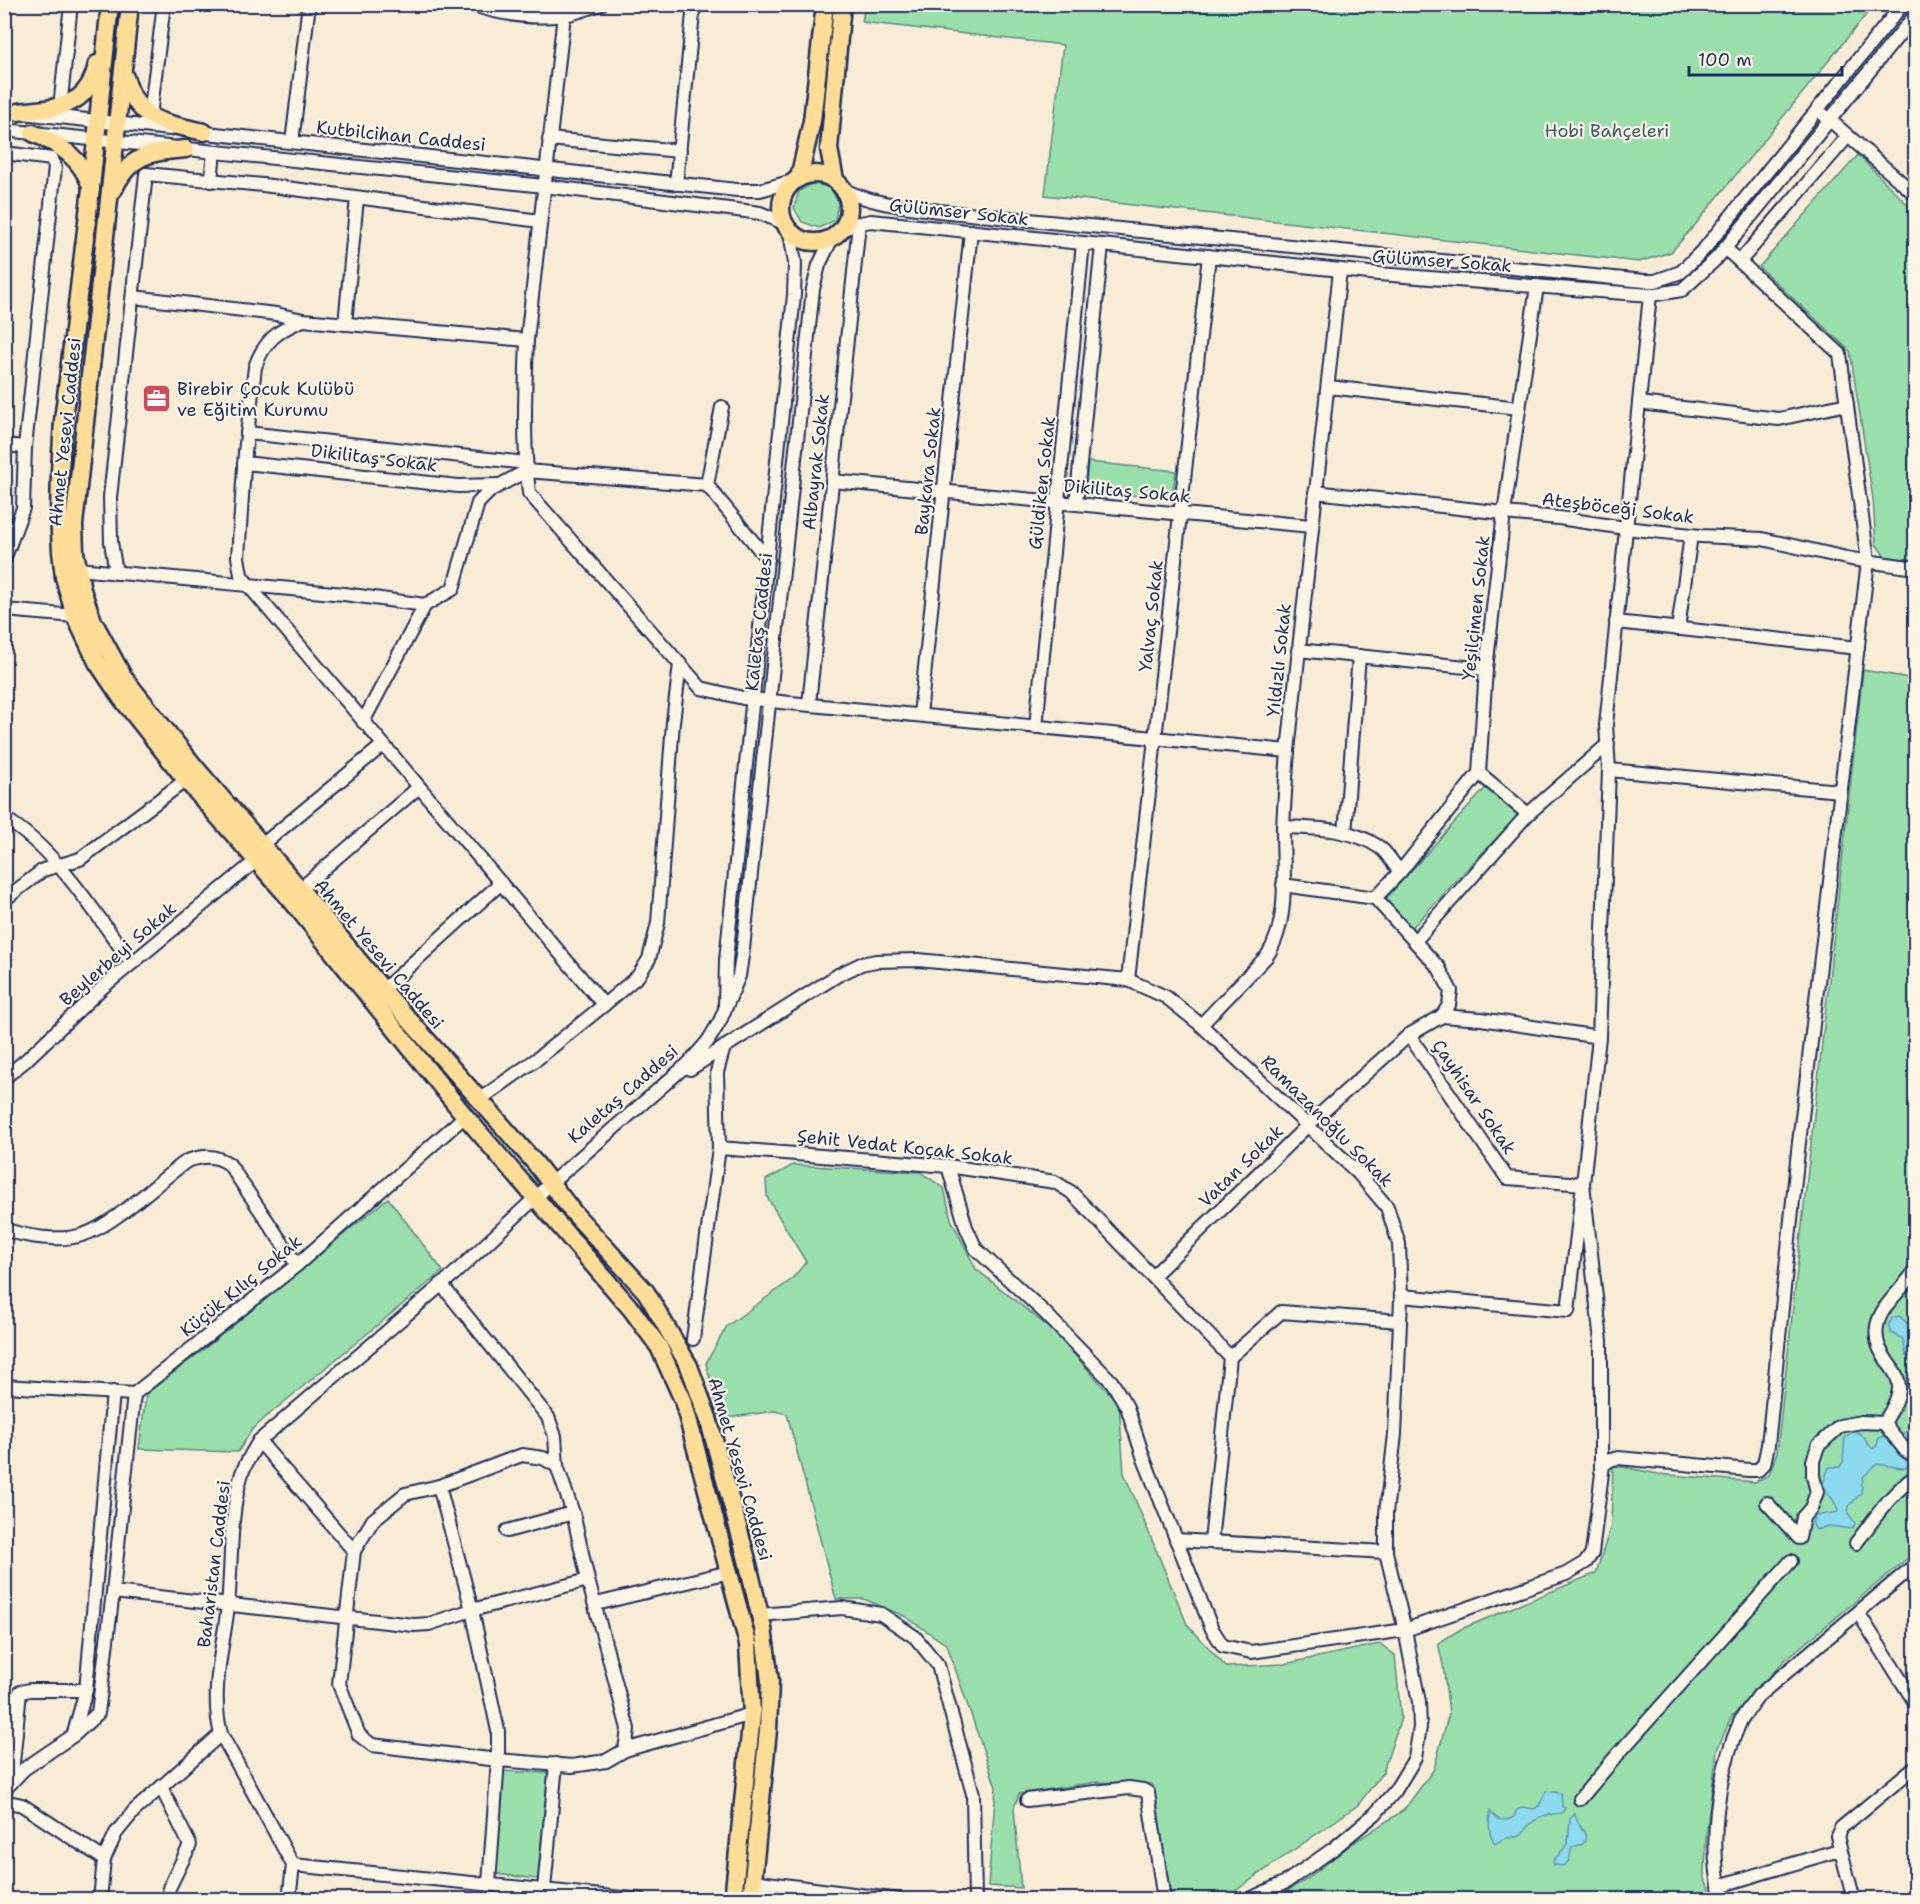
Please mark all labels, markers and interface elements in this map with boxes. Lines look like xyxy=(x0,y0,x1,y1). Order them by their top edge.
scale bar xyxy=(1689,39,1842,77)
text: 100 m xyxy=(1698,48,1752,72)
street label: Kutbilcihan Caddesi xyxy=(315,115,487,157)
park label: Hobi Bahçeleri xyxy=(1545,119,1669,143)
street label: Gülümser Sokak xyxy=(888,193,1030,231)
street label: Gülümser Sokak xyxy=(1371,244,1513,278)
street label: Ahmet Yesevi Caddesi xyxy=(43,336,87,528)
place label: Birebir Çocuk Kulübü ve Eğitim Kurumu xyxy=(177,377,354,422)
office icon: Birebir Çocuk Kulübü ve Eğitim Kurumu xyxy=(140,383,172,415)
street label: Albayrak Sokak xyxy=(797,393,835,531)
street label: Baykara Sokak xyxy=(909,406,947,536)
street label: Güldiken Sokak xyxy=(1023,415,1061,551)
street label: Dikilitaş Sokak xyxy=(309,438,439,478)
street label: Dikilitaş Sokak xyxy=(1063,473,1191,509)
street label: Ateşböceği Sokak xyxy=(1541,487,1695,529)
street label: Yeşilçimen Sokak xyxy=(1456,534,1496,682)
street label: Kaletaş Caddesi xyxy=(740,552,778,692)
street label: Yalvaç Sokak xyxy=(1133,559,1169,673)
street label: Yıldızlı Sokak xyxy=(1261,602,1297,718)
street label: Ahmet Yesevi Caddesi xyxy=(309,874,449,1034)
street label: Beylerbeyi Sokak xyxy=(54,897,182,1011)
street label: Çayhisar Sokak xyxy=(1427,1035,1521,1159)
street label: Kaletaş Caddesi xyxy=(563,1039,683,1149)
street label: Ramazanoğlu Sokak xyxy=(1256,1050,1398,1192)
street label: Vatan Sokak xyxy=(1193,1119,1289,1213)
street label: Şehit Vedat Koçak Sokak xyxy=(796,1124,1014,1170)
street label: Küçük Kılıç Sokak xyxy=(175,1230,307,1342)
street label: Ahmet Yesevi Caddesi xyxy=(702,1374,778,1564)
street label: Baharistan Caddesi xyxy=(192,1479,236,1649)

